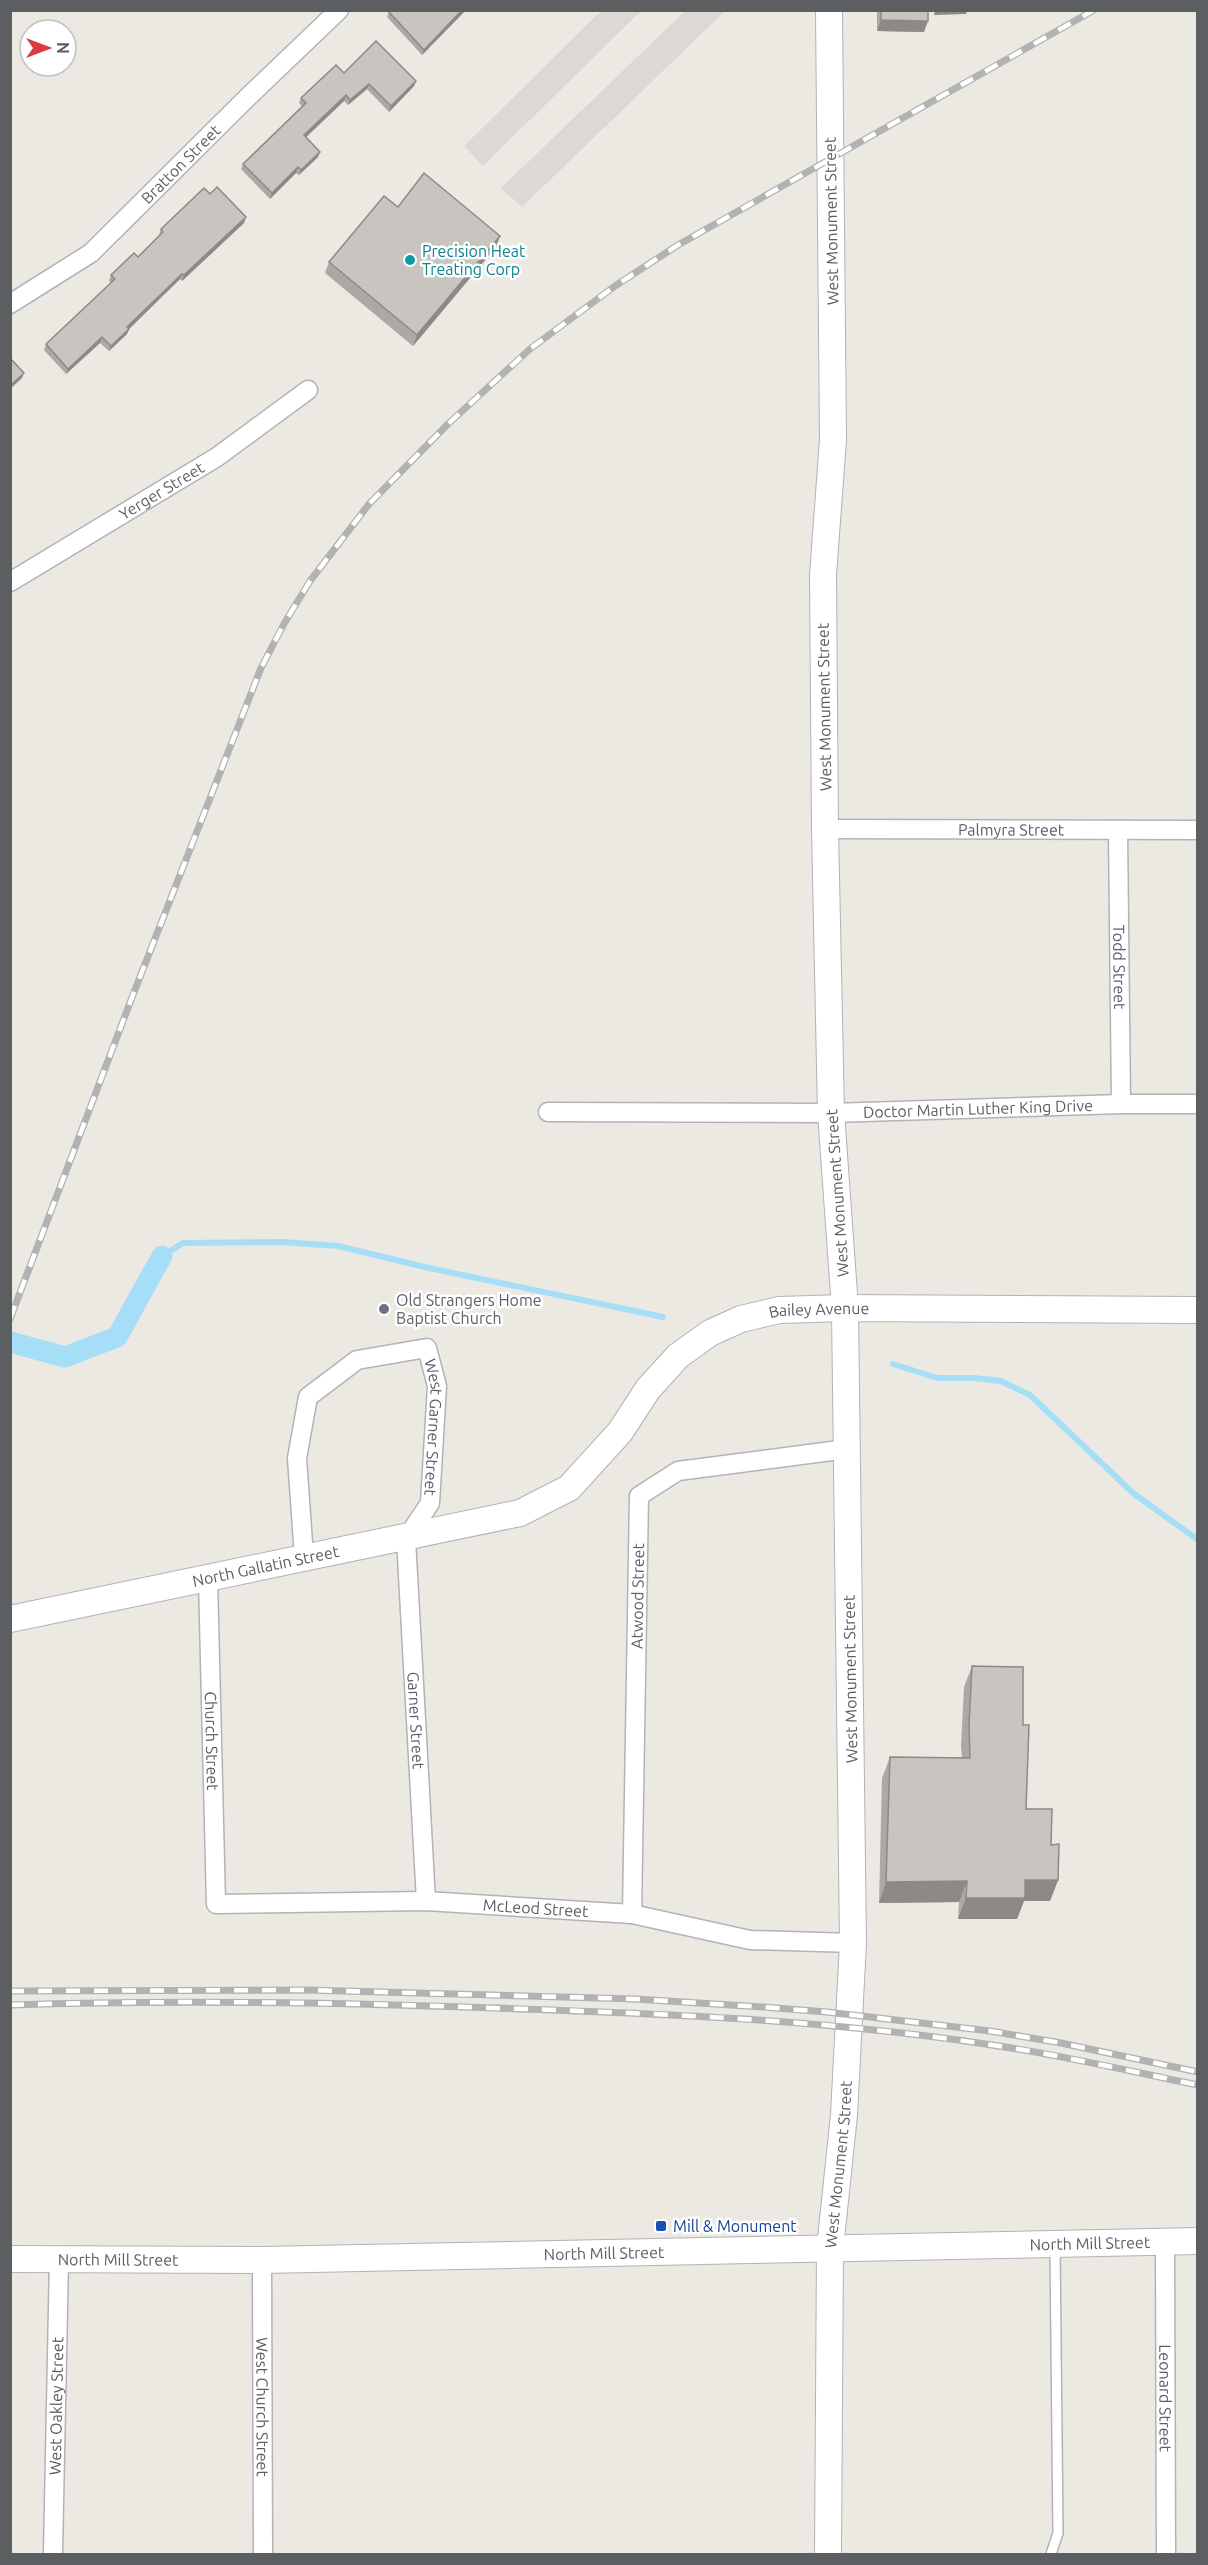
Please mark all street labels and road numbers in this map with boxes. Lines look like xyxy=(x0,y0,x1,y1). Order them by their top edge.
street label: Bratton Street xyxy=(137,120,224,207)
street label: West Monument Street xyxy=(821,136,841,305)
street label: Yerger Street xyxy=(116,458,208,523)
street label: West Monument Street xyxy=(814,622,834,791)
street label: Palmyra Street xyxy=(958,820,1065,839)
street label: Todd Street xyxy=(1110,925,1129,1010)
street label: Doctor Martin Luther King Drive xyxy=(863,1096,1093,1121)
street label: West Monument Street xyxy=(822,1108,852,1278)
street label: Bailey Avenue xyxy=(767,1299,869,1321)
street label: West Garner Street xyxy=(421,1357,446,1497)
street label: North Gallatin Street xyxy=(191,1542,341,1590)
street label: Atwood Street xyxy=(627,1542,647,1649)
street label: West Monument Street xyxy=(840,1594,860,1763)
street label: Garner Street xyxy=(404,1671,428,1770)
street label: Church Street xyxy=(202,1691,222,1791)
street label: McLeod Street xyxy=(482,1896,590,1920)
street label: West Monument Street xyxy=(821,2079,855,2249)
street label: North Mill Street xyxy=(1029,2233,1151,2253)
street label: North Mill Street xyxy=(543,2243,665,2263)
street label: North Mill Street xyxy=(58,2250,179,2269)
street label: West Oakley Street xyxy=(46,2336,66,2475)
street label: West Church Street xyxy=(253,2337,272,2477)
street label: Leonard Street xyxy=(1156,2344,1175,2453)

